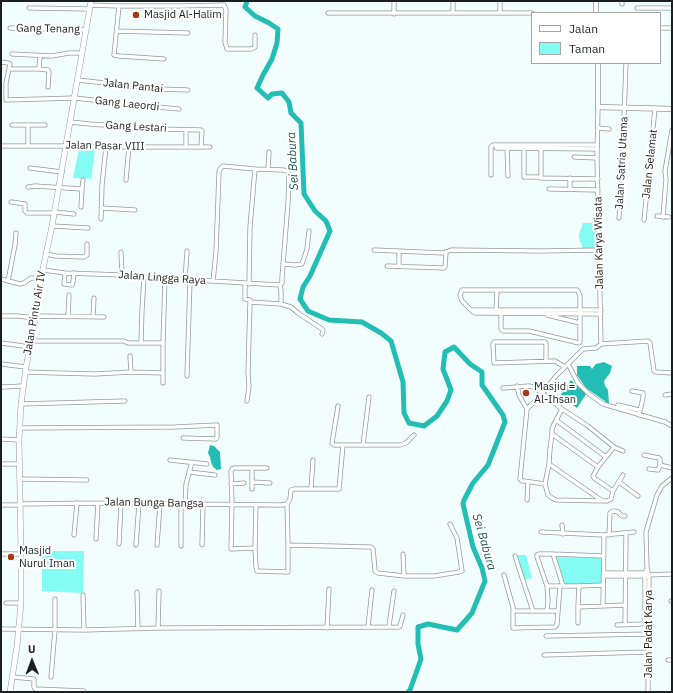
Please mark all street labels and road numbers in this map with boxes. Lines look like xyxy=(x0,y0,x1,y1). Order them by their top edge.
street label: Gang Tenang xyxy=(16,22,80,36)
street label: Jalan Pantai xyxy=(102,76,164,96)
street label: Gang Laeordi xyxy=(94,94,160,114)
street label: Jalan Satria Utama xyxy=(613,116,631,210)
street label: Gang Lestari xyxy=(105,119,167,135)
street label: Jalan Selamat xyxy=(640,129,660,199)
street label: Jalan Pasar VIII xyxy=(65,139,145,153)
street label: Jalan Karya Wisata xyxy=(592,196,606,290)
street label: Jalan Lingga Raya xyxy=(118,268,206,288)
street label: Jalan Pintu Air IV xyxy=(21,270,49,356)
street label: Jalan Bunga Bangsa xyxy=(104,496,204,510)
street label: Jalan Padat Karya xyxy=(642,590,656,678)

